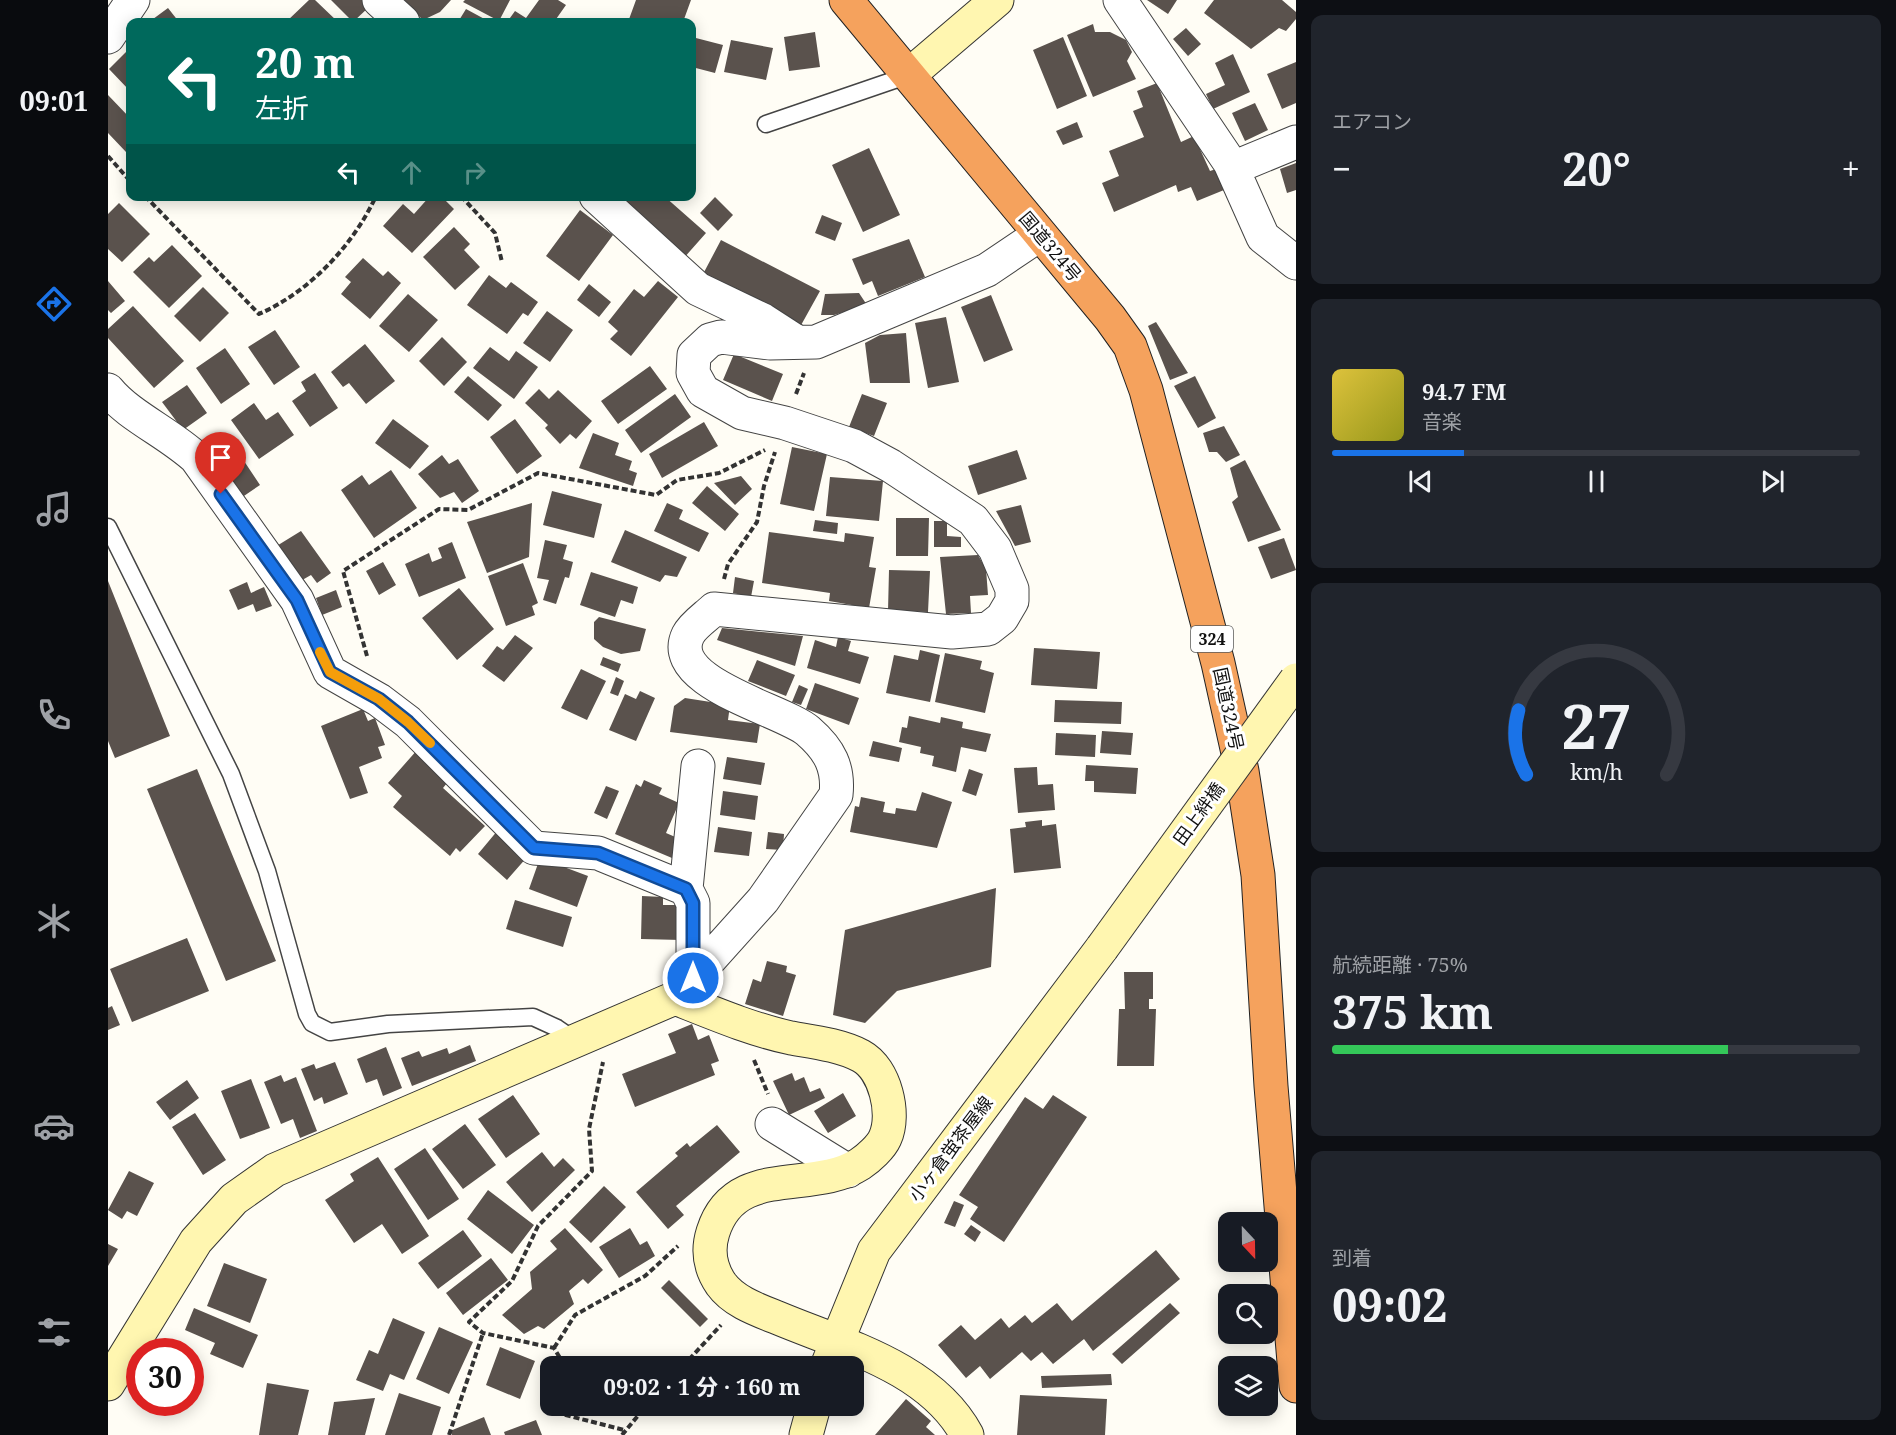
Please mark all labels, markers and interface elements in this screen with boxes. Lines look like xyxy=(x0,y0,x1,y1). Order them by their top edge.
text: 20 m xyxy=(255,33,355,90)
icon: left xyxy=(156,42,234,120)
text: 09:01 xyxy=(19,82,89,119)
text: 左折 xyxy=(255,89,309,126)
text: エアコン xyxy=(1332,108,1412,135)
text: 20° xyxy=(1562,138,1631,199)
text: − xyxy=(1332,146,1351,191)
text: + xyxy=(1842,146,1860,191)
icon: left xyxy=(332,156,365,189)
icon: ahead xyxy=(395,156,428,189)
icon: right xyxy=(458,156,491,189)
street label: 国道324号 xyxy=(1015,206,1087,286)
icon: directions xyxy=(33,283,75,325)
text: 94.7 FM xyxy=(1422,376,1506,406)
text: 音楽 xyxy=(1422,408,1462,435)
pin xyxy=(195,432,246,494)
icon: arrive xyxy=(204,441,237,474)
icon: previous xyxy=(1404,465,1437,498)
icon: pause xyxy=(1580,465,1613,498)
icon: next xyxy=(1756,465,1789,498)
icon: music xyxy=(33,488,75,530)
road number: 324 xyxy=(1191,626,1233,652)
street label: 国道324号 xyxy=(1208,665,1249,752)
text: 27 xyxy=(1561,682,1631,767)
icon: phone xyxy=(33,694,75,736)
text: km/h xyxy=(1570,757,1623,786)
street label: 田上絆橋 xyxy=(1167,777,1229,850)
icon: climate xyxy=(33,900,75,942)
position arrow xyxy=(661,946,725,1010)
text: 航続距離 · 75% xyxy=(1332,951,1468,978)
text: 375 km xyxy=(1332,981,1493,1042)
street label: 小ヶ倉蛍茶屋線 xyxy=(903,1091,998,1206)
icon: car xyxy=(33,1105,75,1147)
north arrow xyxy=(1218,1212,1278,1272)
map controls xyxy=(1218,1212,1278,1416)
text: 到着 xyxy=(1332,1244,1372,1271)
text: 09:02 xyxy=(1332,1274,1447,1335)
button: search xyxy=(1218,1284,1278,1344)
icon: filters xyxy=(33,1311,75,1353)
speed limit sign: 30 xyxy=(126,1338,204,1416)
button: layers xyxy=(1218,1356,1278,1416)
text: 09:02 · 1 分 · 160 m xyxy=(603,1371,801,1401)

